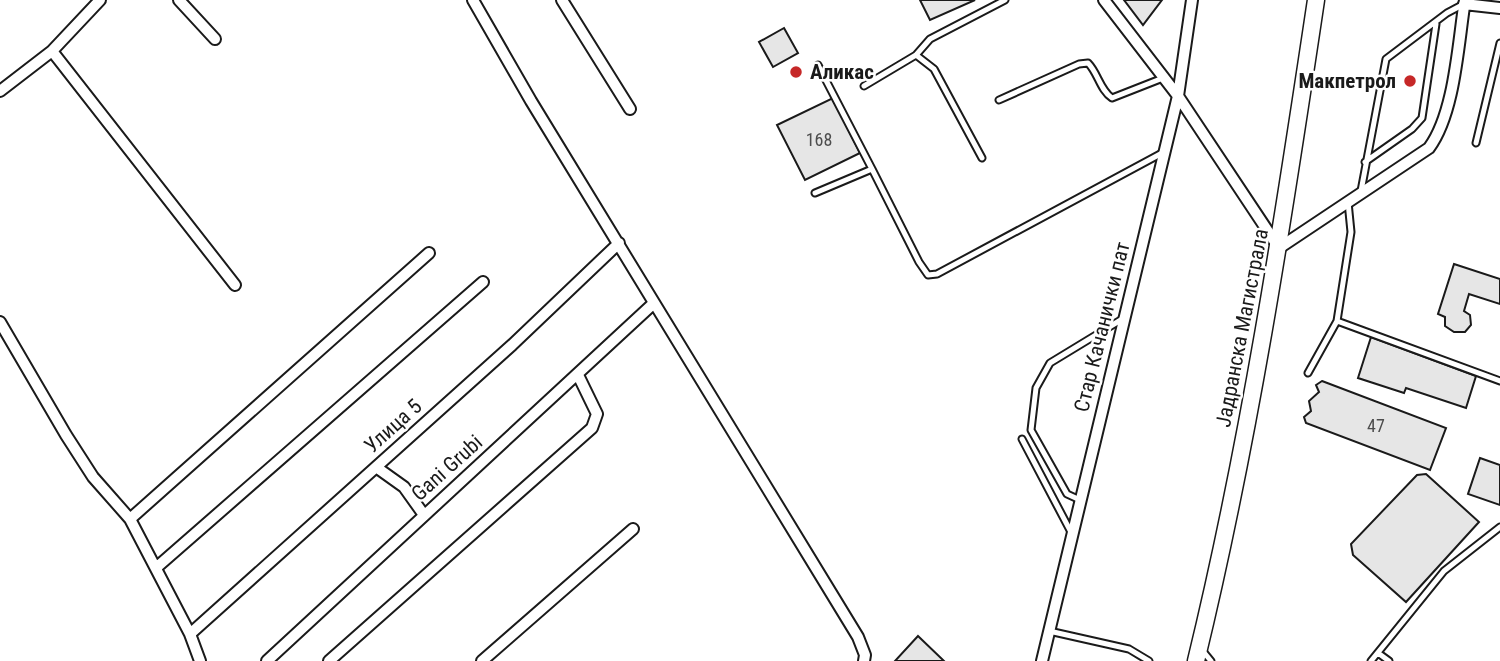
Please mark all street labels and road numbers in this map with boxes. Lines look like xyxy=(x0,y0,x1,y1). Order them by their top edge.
street label: Јадранска Магистрала xyxy=(1211,227,1273,429)
street label: Стар Качанички пат xyxy=(1069,239,1135,415)
street label: Улица 5 xyxy=(360,394,426,458)
street label: Gani Grubi xyxy=(407,430,487,506)

